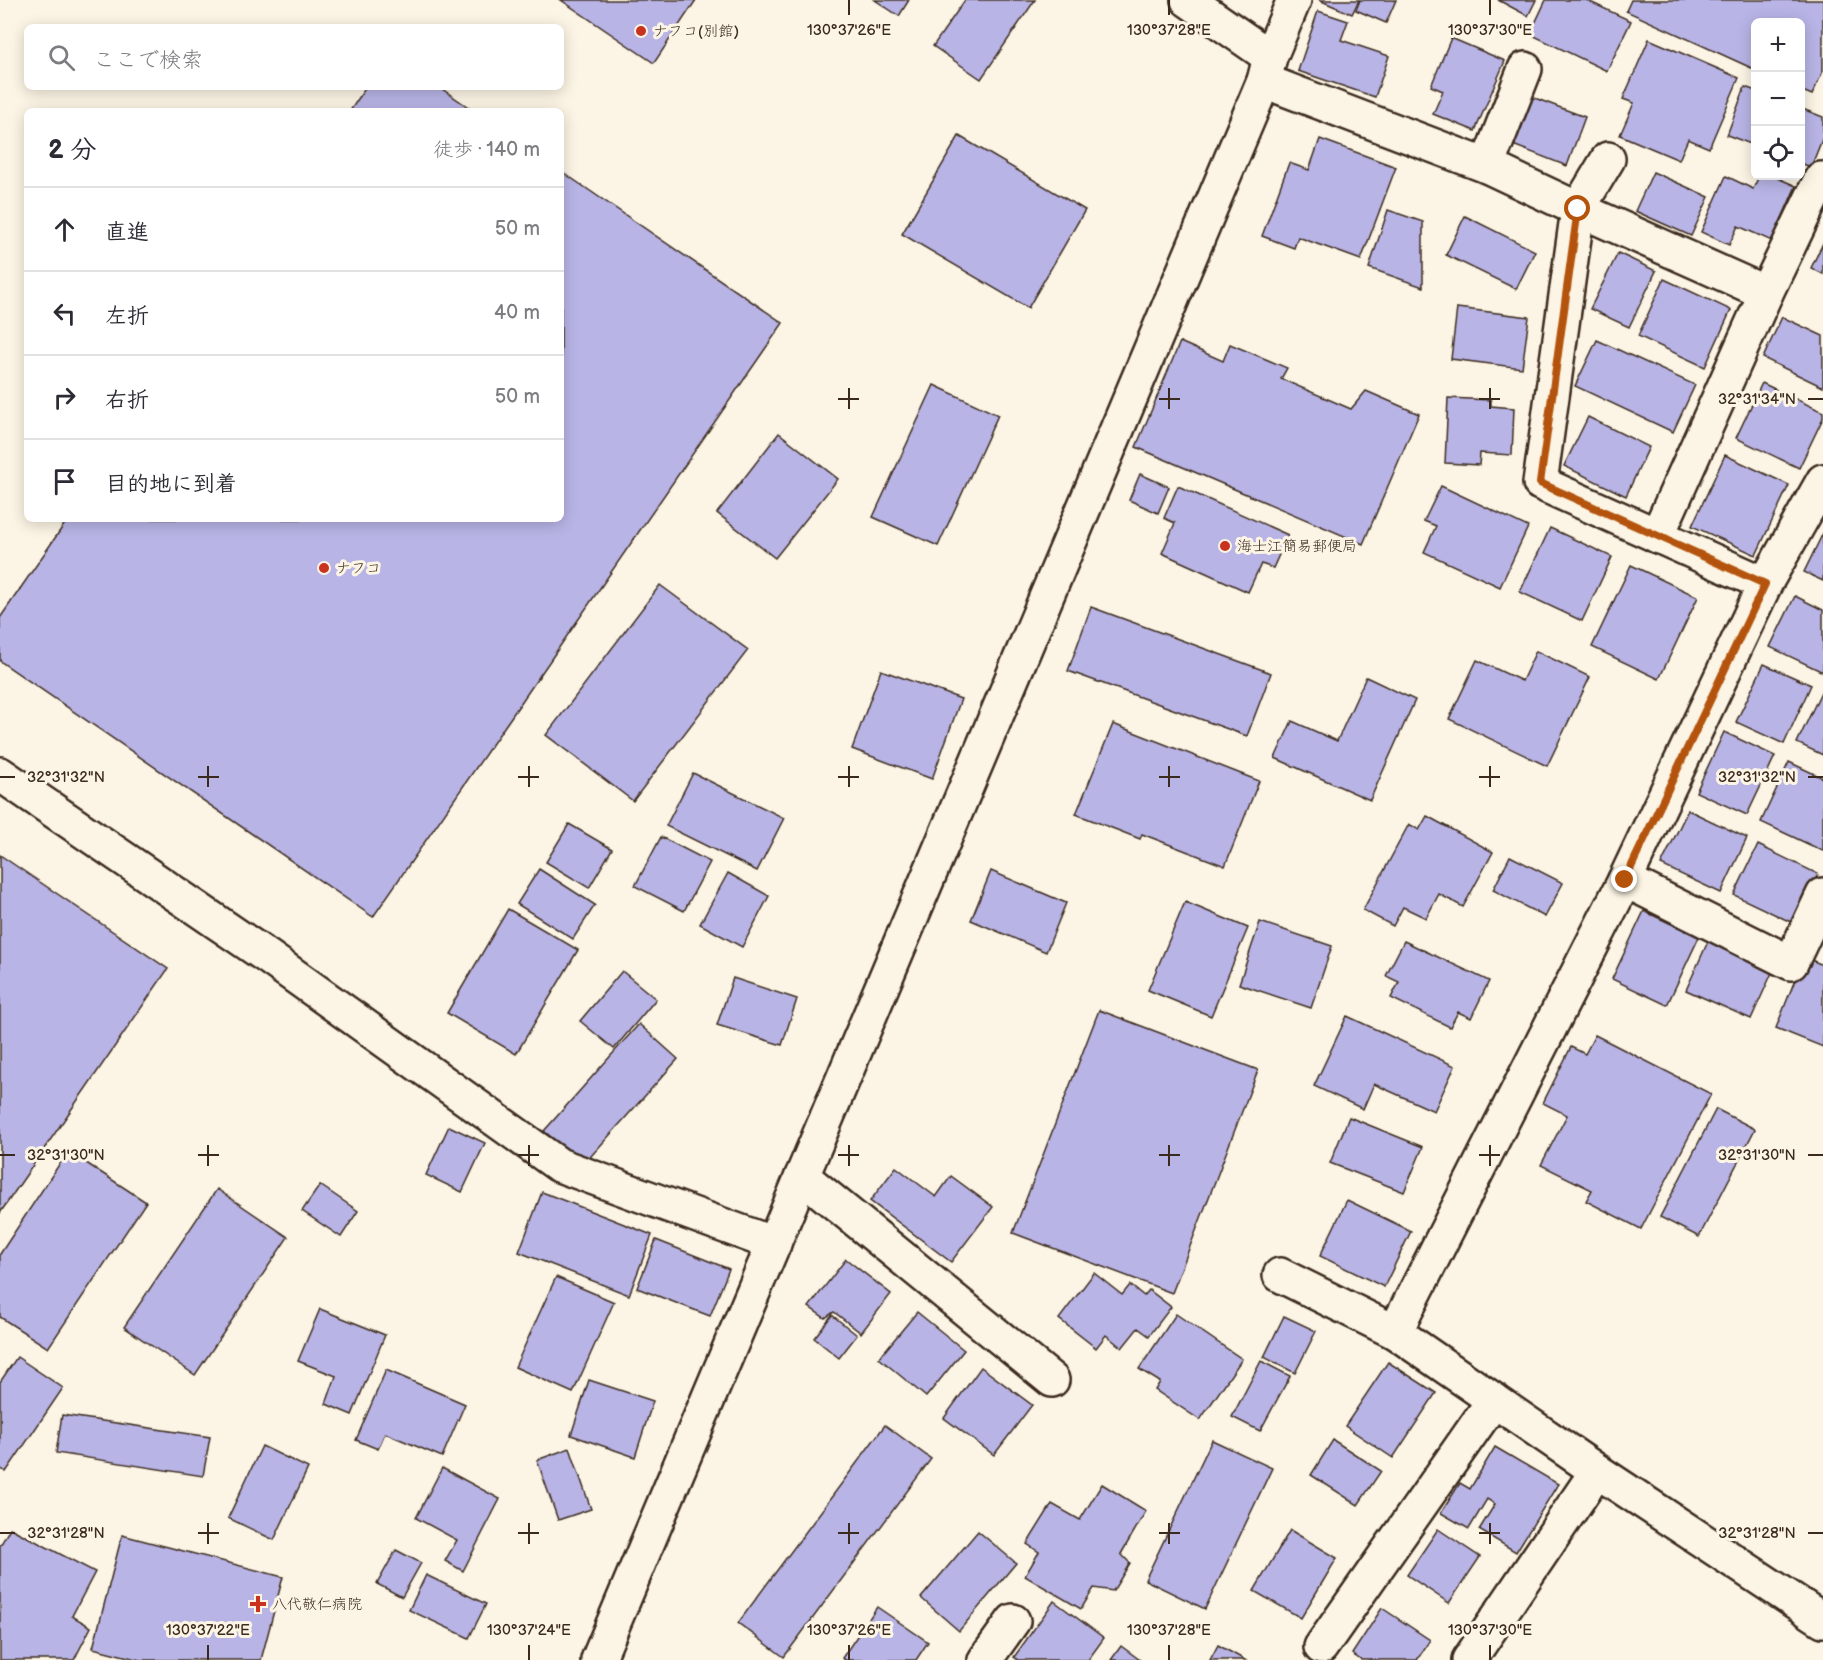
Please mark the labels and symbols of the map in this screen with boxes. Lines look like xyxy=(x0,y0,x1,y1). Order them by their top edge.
text: 130°37'26"E xyxy=(807,21,891,40)
text: 130°37'28"E xyxy=(1127,21,1211,40)
text: 130°37'30"E xyxy=(1448,21,1532,40)
place label: ナフコ(別館) xyxy=(653,22,739,41)
marker: ナフコ(別館) xyxy=(634,24,648,38)
route start xyxy=(1564,195,1590,221)
text: 32°31'34"N xyxy=(1718,390,1796,409)
place label: 海士江簡易郵便局 xyxy=(1237,537,1357,556)
marker: 海士江簡易郵便局 xyxy=(1218,539,1232,553)
place label: ナフコ xyxy=(336,559,381,578)
marker: ナフコ xyxy=(317,561,331,575)
text: 32°31'32"N xyxy=(27,768,105,787)
text: 32°31'32"N xyxy=(1718,768,1796,787)
route end xyxy=(1611,866,1637,892)
text: 32°31'30"N xyxy=(27,1146,105,1165)
text: 32°31'30"N xyxy=(1718,1146,1796,1165)
text: 32°31'28"N xyxy=(27,1524,105,1543)
text: 32°31'28"N xyxy=(1718,1524,1796,1543)
marker: 八代敬仁病院 xyxy=(249,1595,267,1613)
place label: 八代敬仁病院 xyxy=(272,1595,362,1614)
text: 130°37'22"E xyxy=(166,1621,250,1640)
text: 130°37'24"E xyxy=(487,1621,571,1640)
text: 130°37'26"E xyxy=(807,1621,891,1640)
text: 130°37'28"E xyxy=(1127,1621,1211,1640)
text: 130°37'30"E xyxy=(1448,1621,1532,1640)

